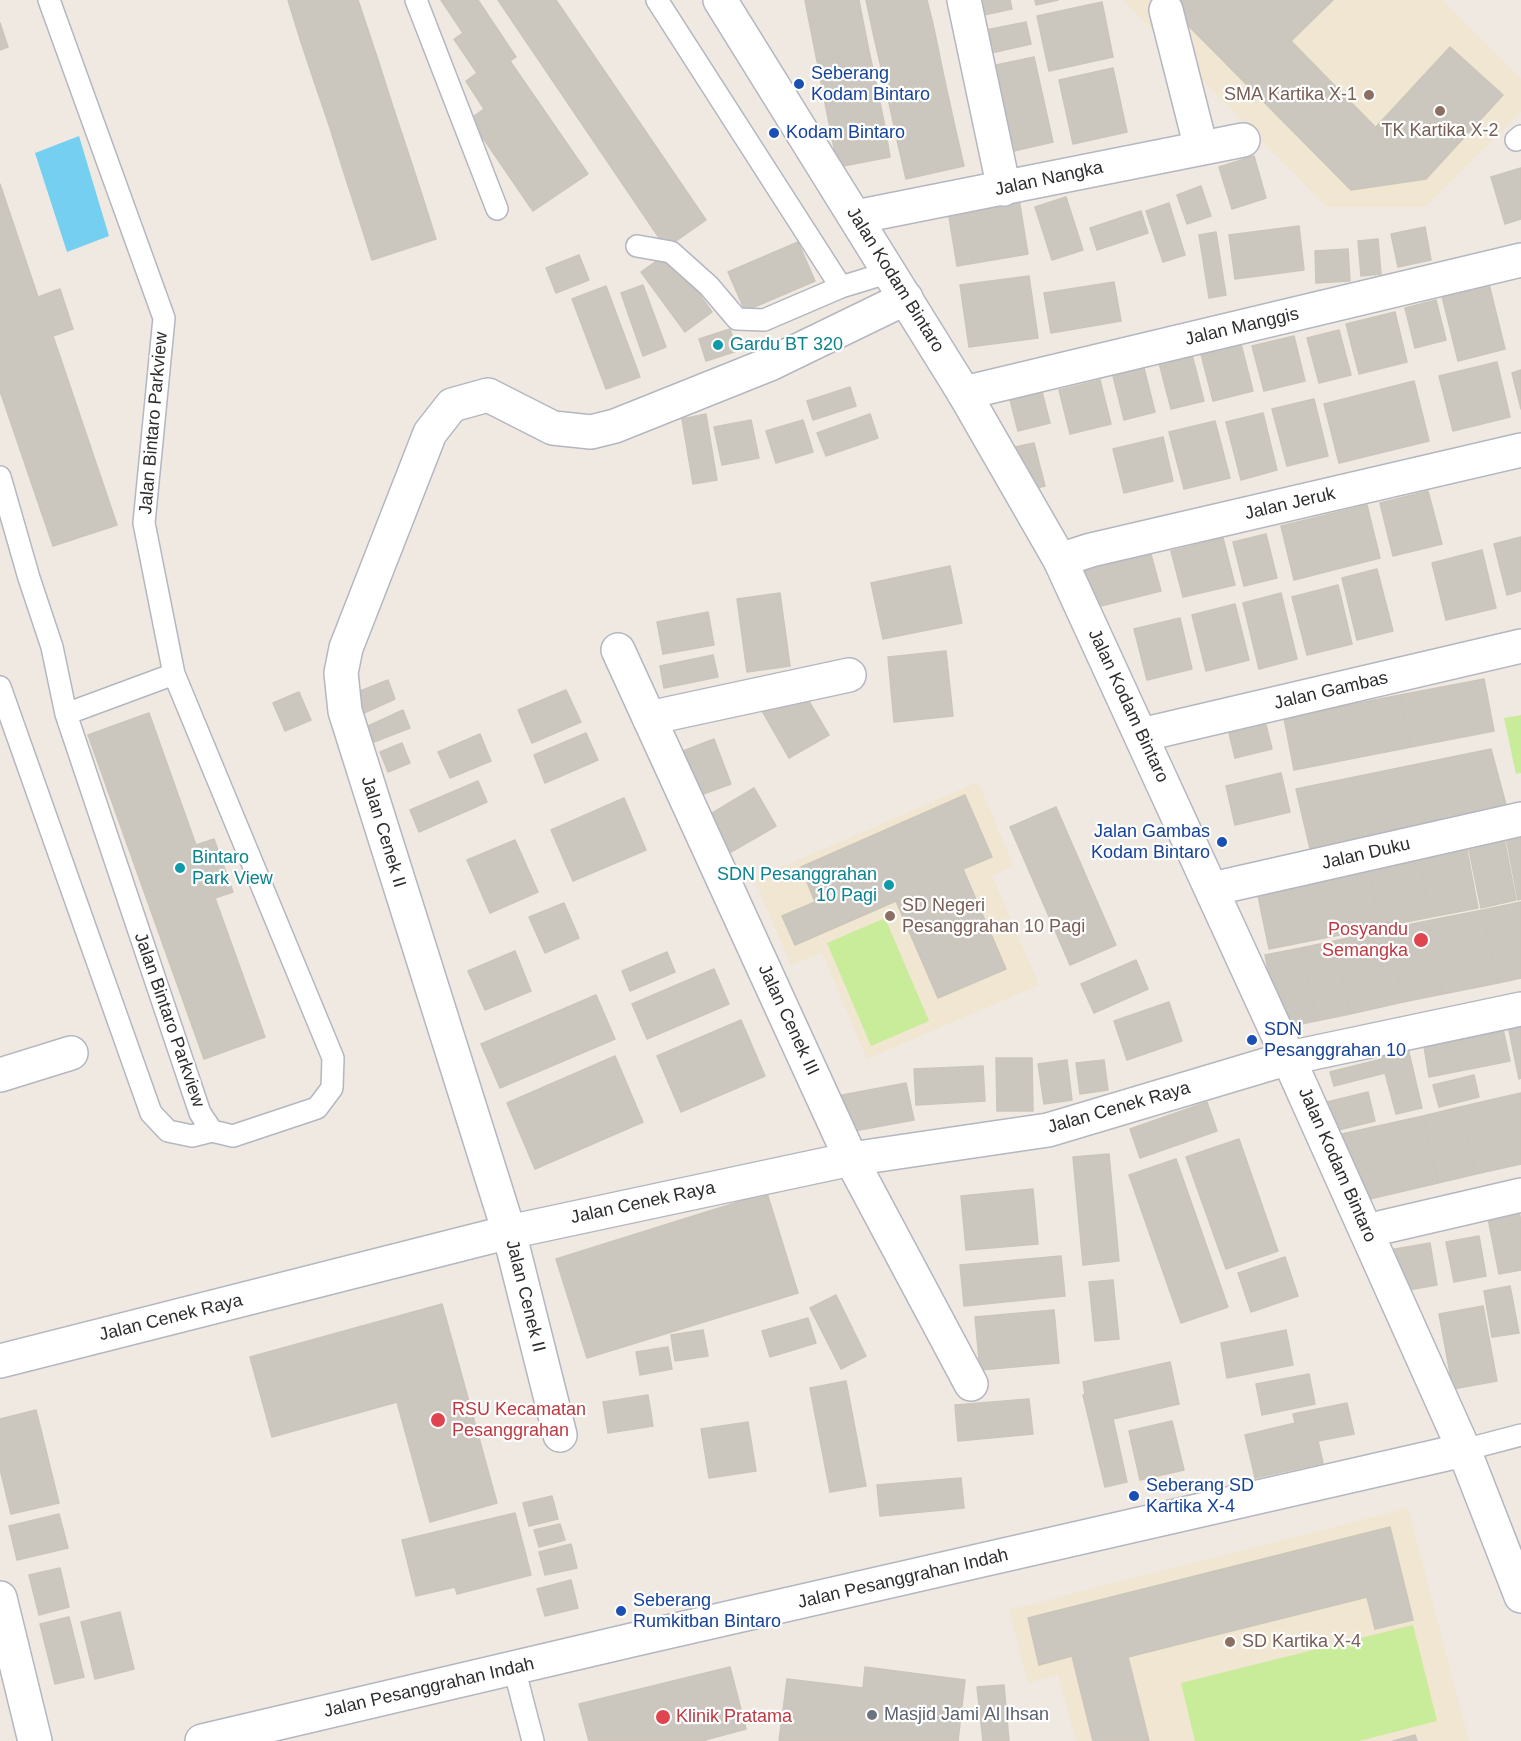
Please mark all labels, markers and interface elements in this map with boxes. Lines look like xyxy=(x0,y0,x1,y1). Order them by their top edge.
place label: Seberang Kodam Bintaro xyxy=(811,63,930,106)
marker: Seberang Kodam Bintaro xyxy=(792,77,806,91)
place label: SMA Kartika X-1 xyxy=(1224,84,1357,106)
marker: SMA Kartika X-1 xyxy=(1362,88,1376,102)
marker: TK Kartika X-2 xyxy=(1433,104,1447,118)
place label: TK Kartika X-2 xyxy=(1381,120,1499,142)
place label: Kodam Bintaro xyxy=(786,122,905,144)
marker: Kodam Bintaro xyxy=(767,126,781,140)
street label: Jalan Nangka xyxy=(993,157,1105,201)
street label: Jalan Kodam Bintaro xyxy=(842,203,948,357)
street label: Jalan Manggis xyxy=(1183,303,1301,351)
street label: Jalan Bintaro Parkview xyxy=(135,331,173,515)
place label: Gardu BT 320 xyxy=(730,334,843,356)
marker: Gardu BT 320 xyxy=(711,338,725,352)
street label: Jalan Jeruk xyxy=(1243,483,1337,525)
street label: Jalan Kodam Bintaro xyxy=(1083,626,1173,786)
street label: Jalan Gambas xyxy=(1272,667,1390,715)
street label: Jalan Cenek II xyxy=(356,774,410,890)
place label: Jalan Gambas Kodam Bintaro xyxy=(1091,821,1210,864)
street label: Jalan Duku xyxy=(1320,833,1412,875)
marker: Jalan Gambas Kodam Bintaro xyxy=(1215,835,1229,849)
place label: Bintaro Park View xyxy=(192,847,273,890)
marker: Bintaro Park View xyxy=(173,861,187,875)
place label: SDN Pesanggrahan 10 Pagi xyxy=(717,864,877,906)
marker: SDN Pesanggrahan 10 Pagi xyxy=(882,878,896,892)
place label: SD Negeri Pesanggrahan 10 Pagi xyxy=(902,895,1085,938)
marker: SD Negeri Pesanggrahan 10 Pagi xyxy=(883,909,897,923)
place label: Posyandu Semangka xyxy=(1322,919,1408,962)
street label: Jalan Bintaro Parkview xyxy=(129,930,209,1110)
marker: Posyandu Semangka xyxy=(1412,931,1430,949)
street label: Jalan Cenek III xyxy=(753,961,823,1079)
place label: SDN Pesanggrahan 10 xyxy=(1264,1019,1406,1062)
marker: SDN Pesanggrahan 10 xyxy=(1245,1033,1259,1047)
street label: Jalan Cenek Raya xyxy=(1045,1077,1193,1139)
street label: Jalan Kodam Bintaro xyxy=(1293,1084,1381,1246)
street label: Jalan Cenek Raya xyxy=(569,1177,717,1229)
street label: Jalan Cenek II xyxy=(501,1238,549,1354)
street label: Jalan Cenek Raya xyxy=(97,1290,245,1346)
place label: RSU Kecamatan Pesanggrahan xyxy=(452,1399,586,1442)
marker: RSU Kecamatan Pesanggrahan xyxy=(429,1411,447,1429)
place label: Seberang SD Kartika X-4 xyxy=(1146,1475,1254,1518)
marker: Seberang SD Kartika X-4 xyxy=(1127,1489,1141,1503)
street label: Jalan Pesanggrahan Indah xyxy=(796,1544,1010,1614)
place label: Seberang Rumkitban Bintaro xyxy=(633,1590,781,1632)
marker: Seberang Rumkitban Bintaro xyxy=(614,1604,628,1618)
place label: SD Kartika X-4 xyxy=(1242,1631,1361,1653)
marker: SD Kartika X-4 xyxy=(1223,1635,1237,1649)
street label: Jalan Pesanggrahan Indah xyxy=(322,1653,536,1723)
place label: Masjid Jami Al Ihsan xyxy=(884,1704,1049,1726)
place label: Klinik Pratama xyxy=(676,1706,792,1728)
marker: Klinik Pratama xyxy=(654,1708,672,1726)
marker: Masjid Jami Al Ihsan xyxy=(865,1708,879,1722)

